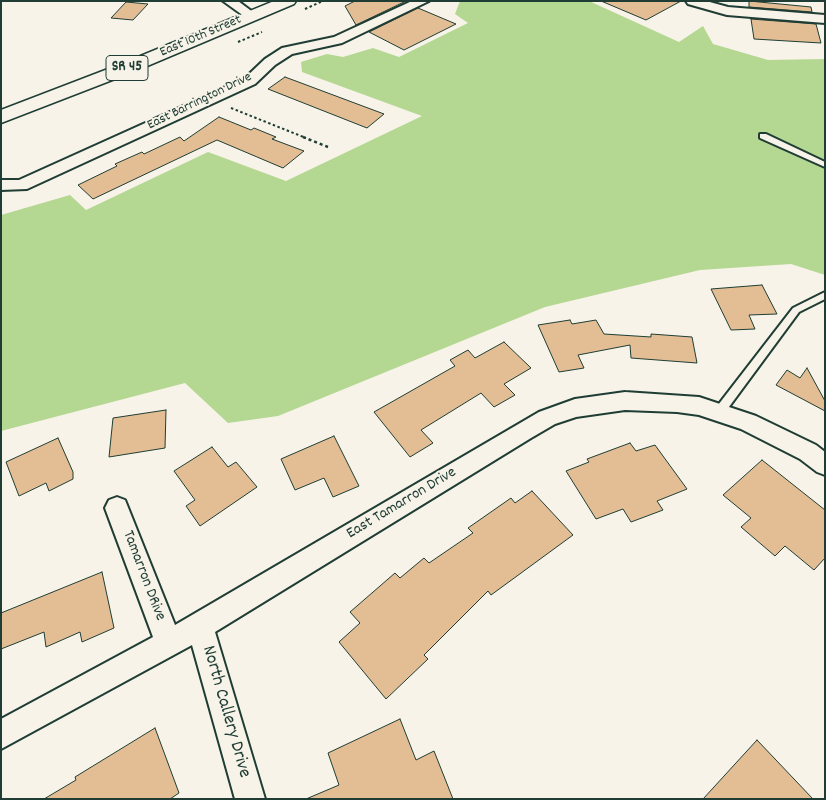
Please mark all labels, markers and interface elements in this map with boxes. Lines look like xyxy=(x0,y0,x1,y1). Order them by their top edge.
street label: East 10th Street xyxy=(158,12,244,62)
road number: SR 45 xyxy=(106,56,148,80)
street label: East Barrington Drive xyxy=(145,69,255,135)
street label: East Tamarron Drive xyxy=(344,464,460,544)
street label: Tamarron DRive xyxy=(117,528,169,624)
street label: North Callery Drive xyxy=(195,643,255,781)

